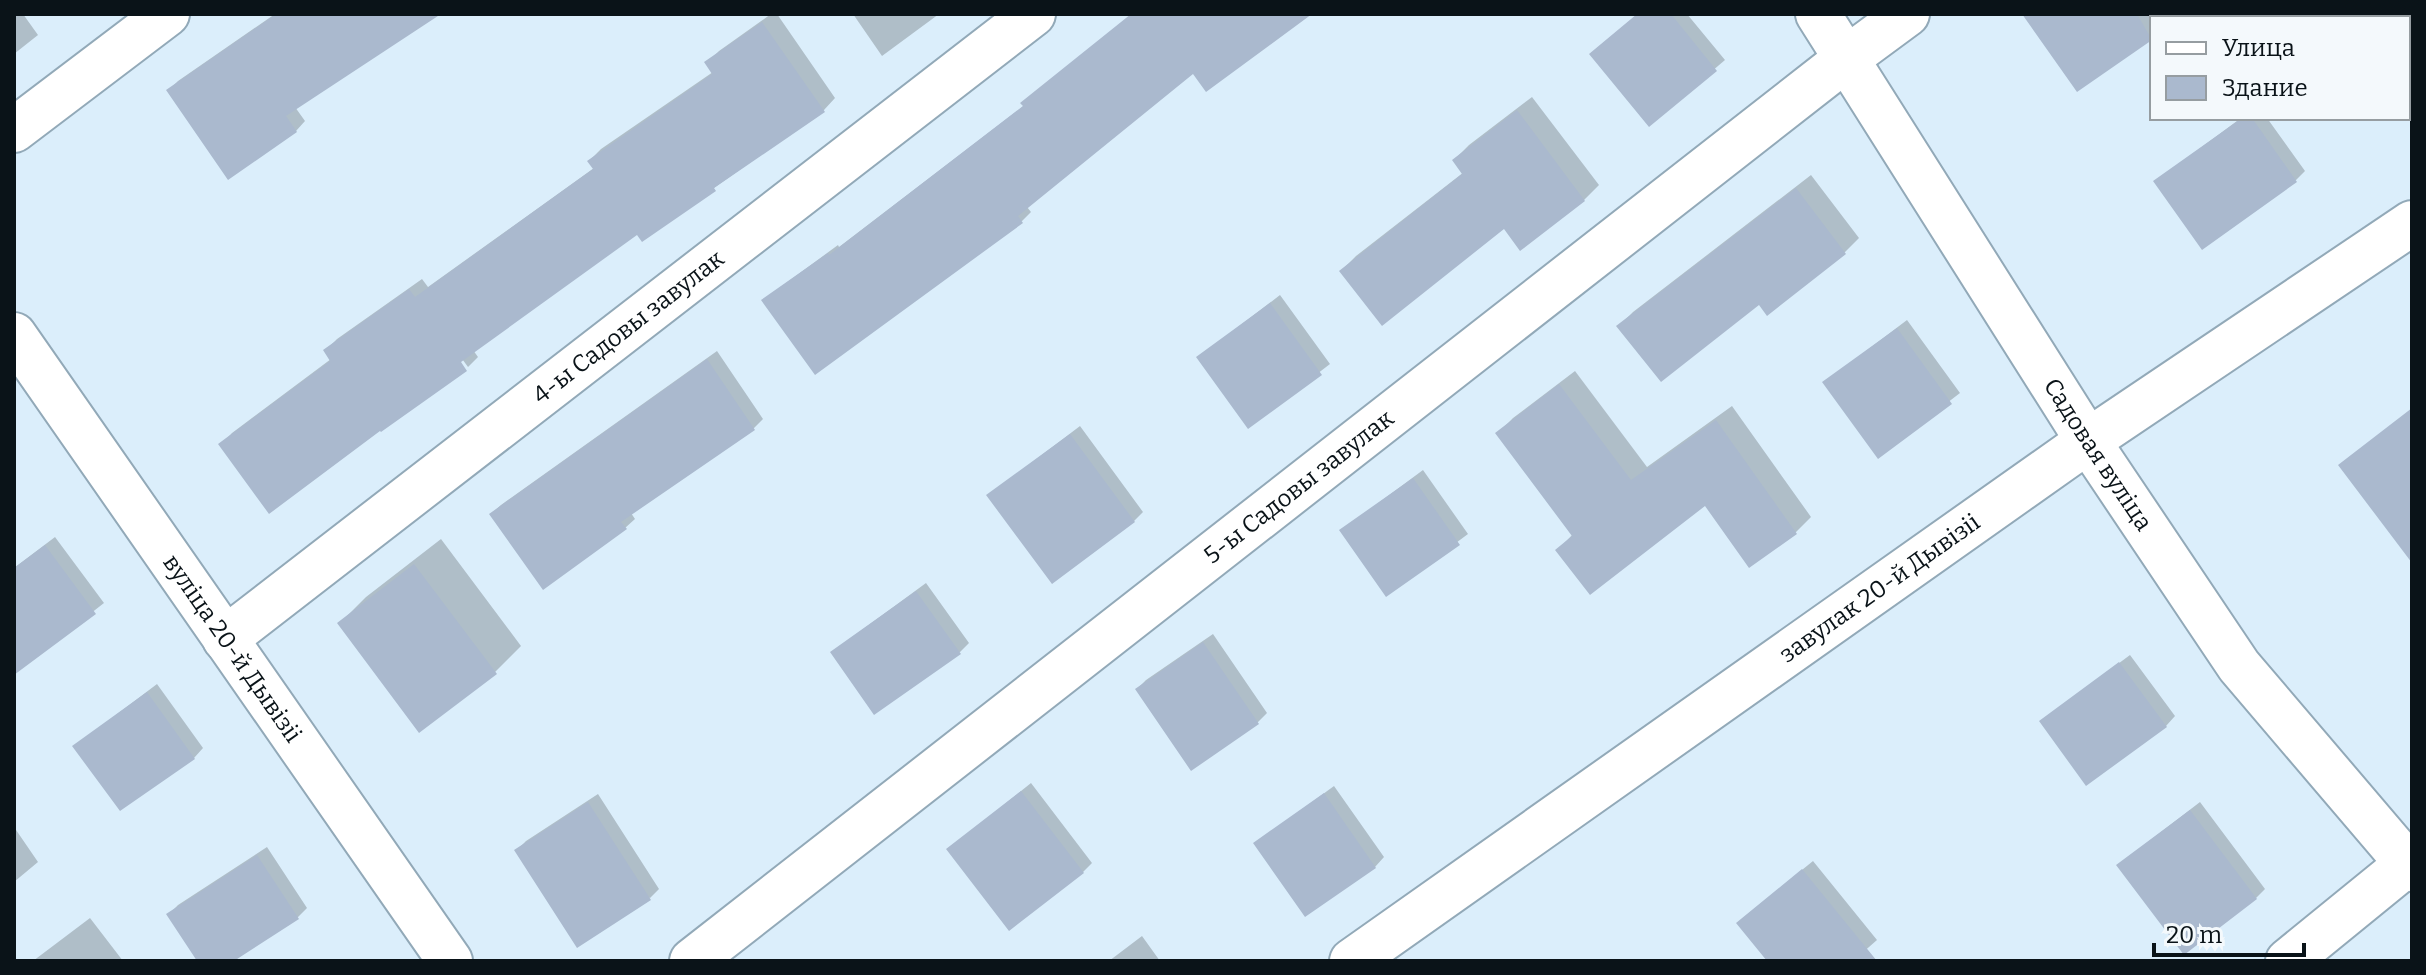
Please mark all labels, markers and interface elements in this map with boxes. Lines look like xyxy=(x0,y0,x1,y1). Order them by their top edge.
legend xyxy=(2150,16,2410,120)
text: Улица xyxy=(2222,34,2295,62)
text: Здание xyxy=(2222,74,2308,102)
street label: 4-ы Садовы завулак xyxy=(527,244,729,410)
street label: Садовая вуліца xyxy=(2038,373,2158,536)
street label: 5-ы Садовы завулак xyxy=(1198,404,1399,569)
street label: завулак 20-й Дывізіі xyxy=(1774,508,1985,668)
street label: вуліца 20-й Дывізіі xyxy=(157,549,307,748)
scale bar xyxy=(2154,907,2304,957)
text: 20 m xyxy=(2166,921,2222,949)

